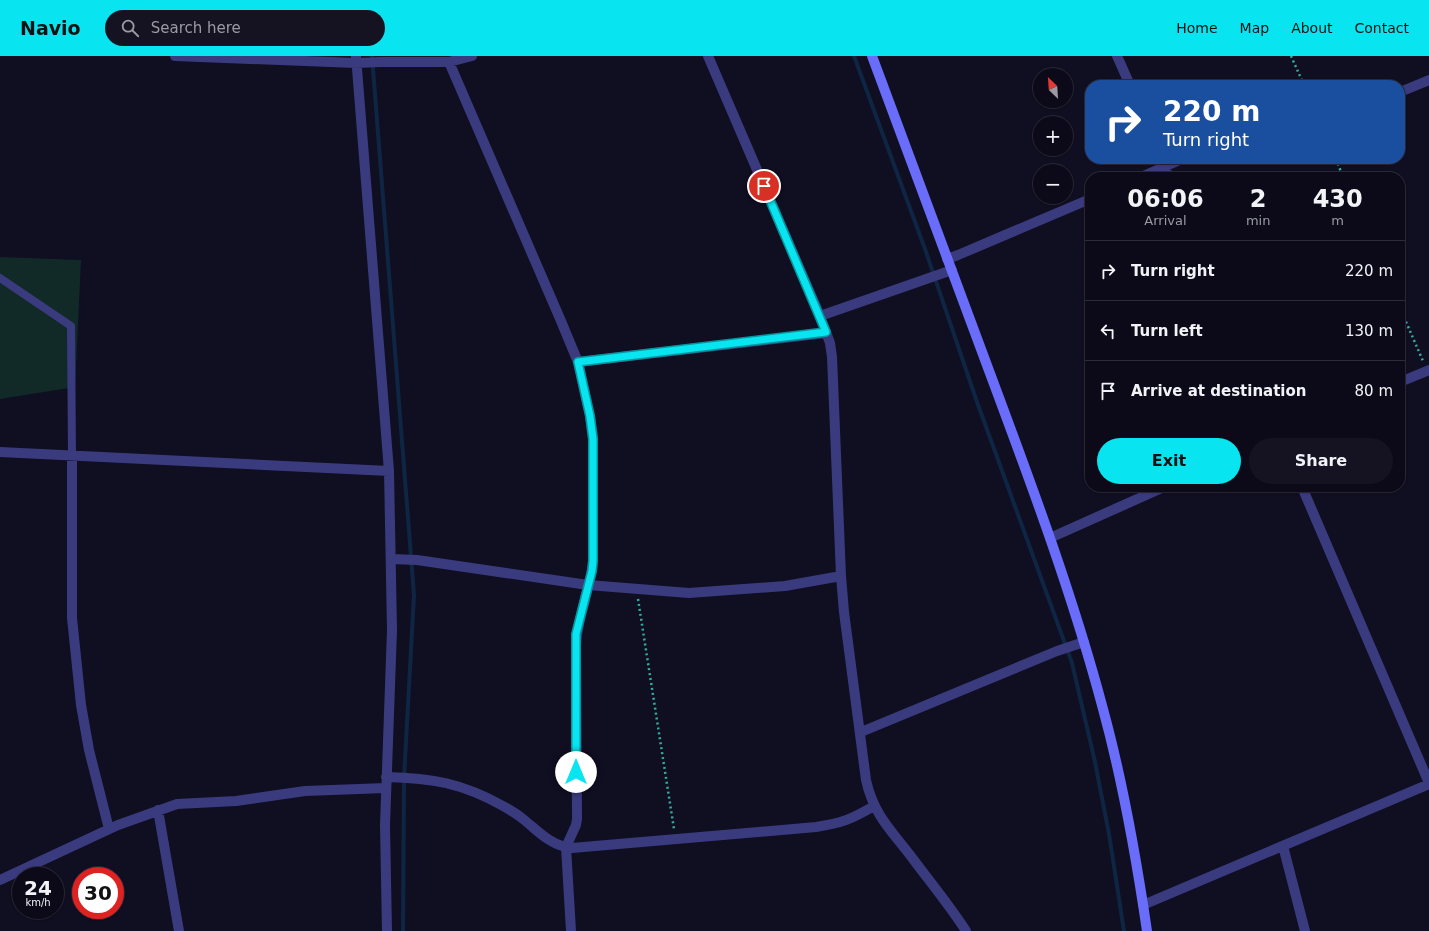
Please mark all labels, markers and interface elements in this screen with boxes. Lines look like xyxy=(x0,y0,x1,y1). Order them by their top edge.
search box xyxy=(105,10,385,46)
text: Navio xyxy=(20,17,81,39)
icon: search xyxy=(119,17,141,39)
text: Search here xyxy=(151,19,241,37)
text: Home xyxy=(1176,20,1218,36)
text: Map xyxy=(1240,20,1269,36)
text: About xyxy=(1291,20,1333,36)
text: Contact xyxy=(1355,20,1409,36)
north arrow xyxy=(1033,68,1073,108)
map controls xyxy=(1033,68,1073,204)
text: 220 m xyxy=(1163,95,1260,128)
icon: right xyxy=(1097,96,1149,148)
button: + xyxy=(1033,116,1073,156)
text: Turn right xyxy=(1163,129,1249,150)
button: − xyxy=(1033,164,1073,204)
pin xyxy=(747,169,781,203)
icon: arrive xyxy=(753,175,775,197)
text: 06:06 xyxy=(1127,185,1204,213)
text: 2 xyxy=(1250,185,1266,213)
text: 430 xyxy=(1313,185,1363,213)
text: Arrival xyxy=(1144,213,1187,228)
text: min xyxy=(1246,213,1270,228)
text: m xyxy=(1331,213,1344,228)
icon: right xyxy=(1097,260,1119,282)
text: Turn right xyxy=(1131,262,1215,280)
text: 220 m xyxy=(1345,262,1393,280)
icon: left xyxy=(1097,320,1119,342)
text: Turn left xyxy=(1131,322,1203,340)
text: 130 m xyxy=(1345,322,1393,340)
icon: arrive xyxy=(1097,380,1119,402)
text: Arrive at destination xyxy=(1131,382,1306,400)
text: 80 m xyxy=(1355,382,1393,400)
button: Exit xyxy=(1097,438,1241,484)
button: Share xyxy=(1249,438,1393,484)
position arrow xyxy=(555,751,597,793)
speed limit sign: 30 xyxy=(72,867,124,919)
text: 24 xyxy=(24,876,52,900)
text: km/h xyxy=(25,897,51,908)

